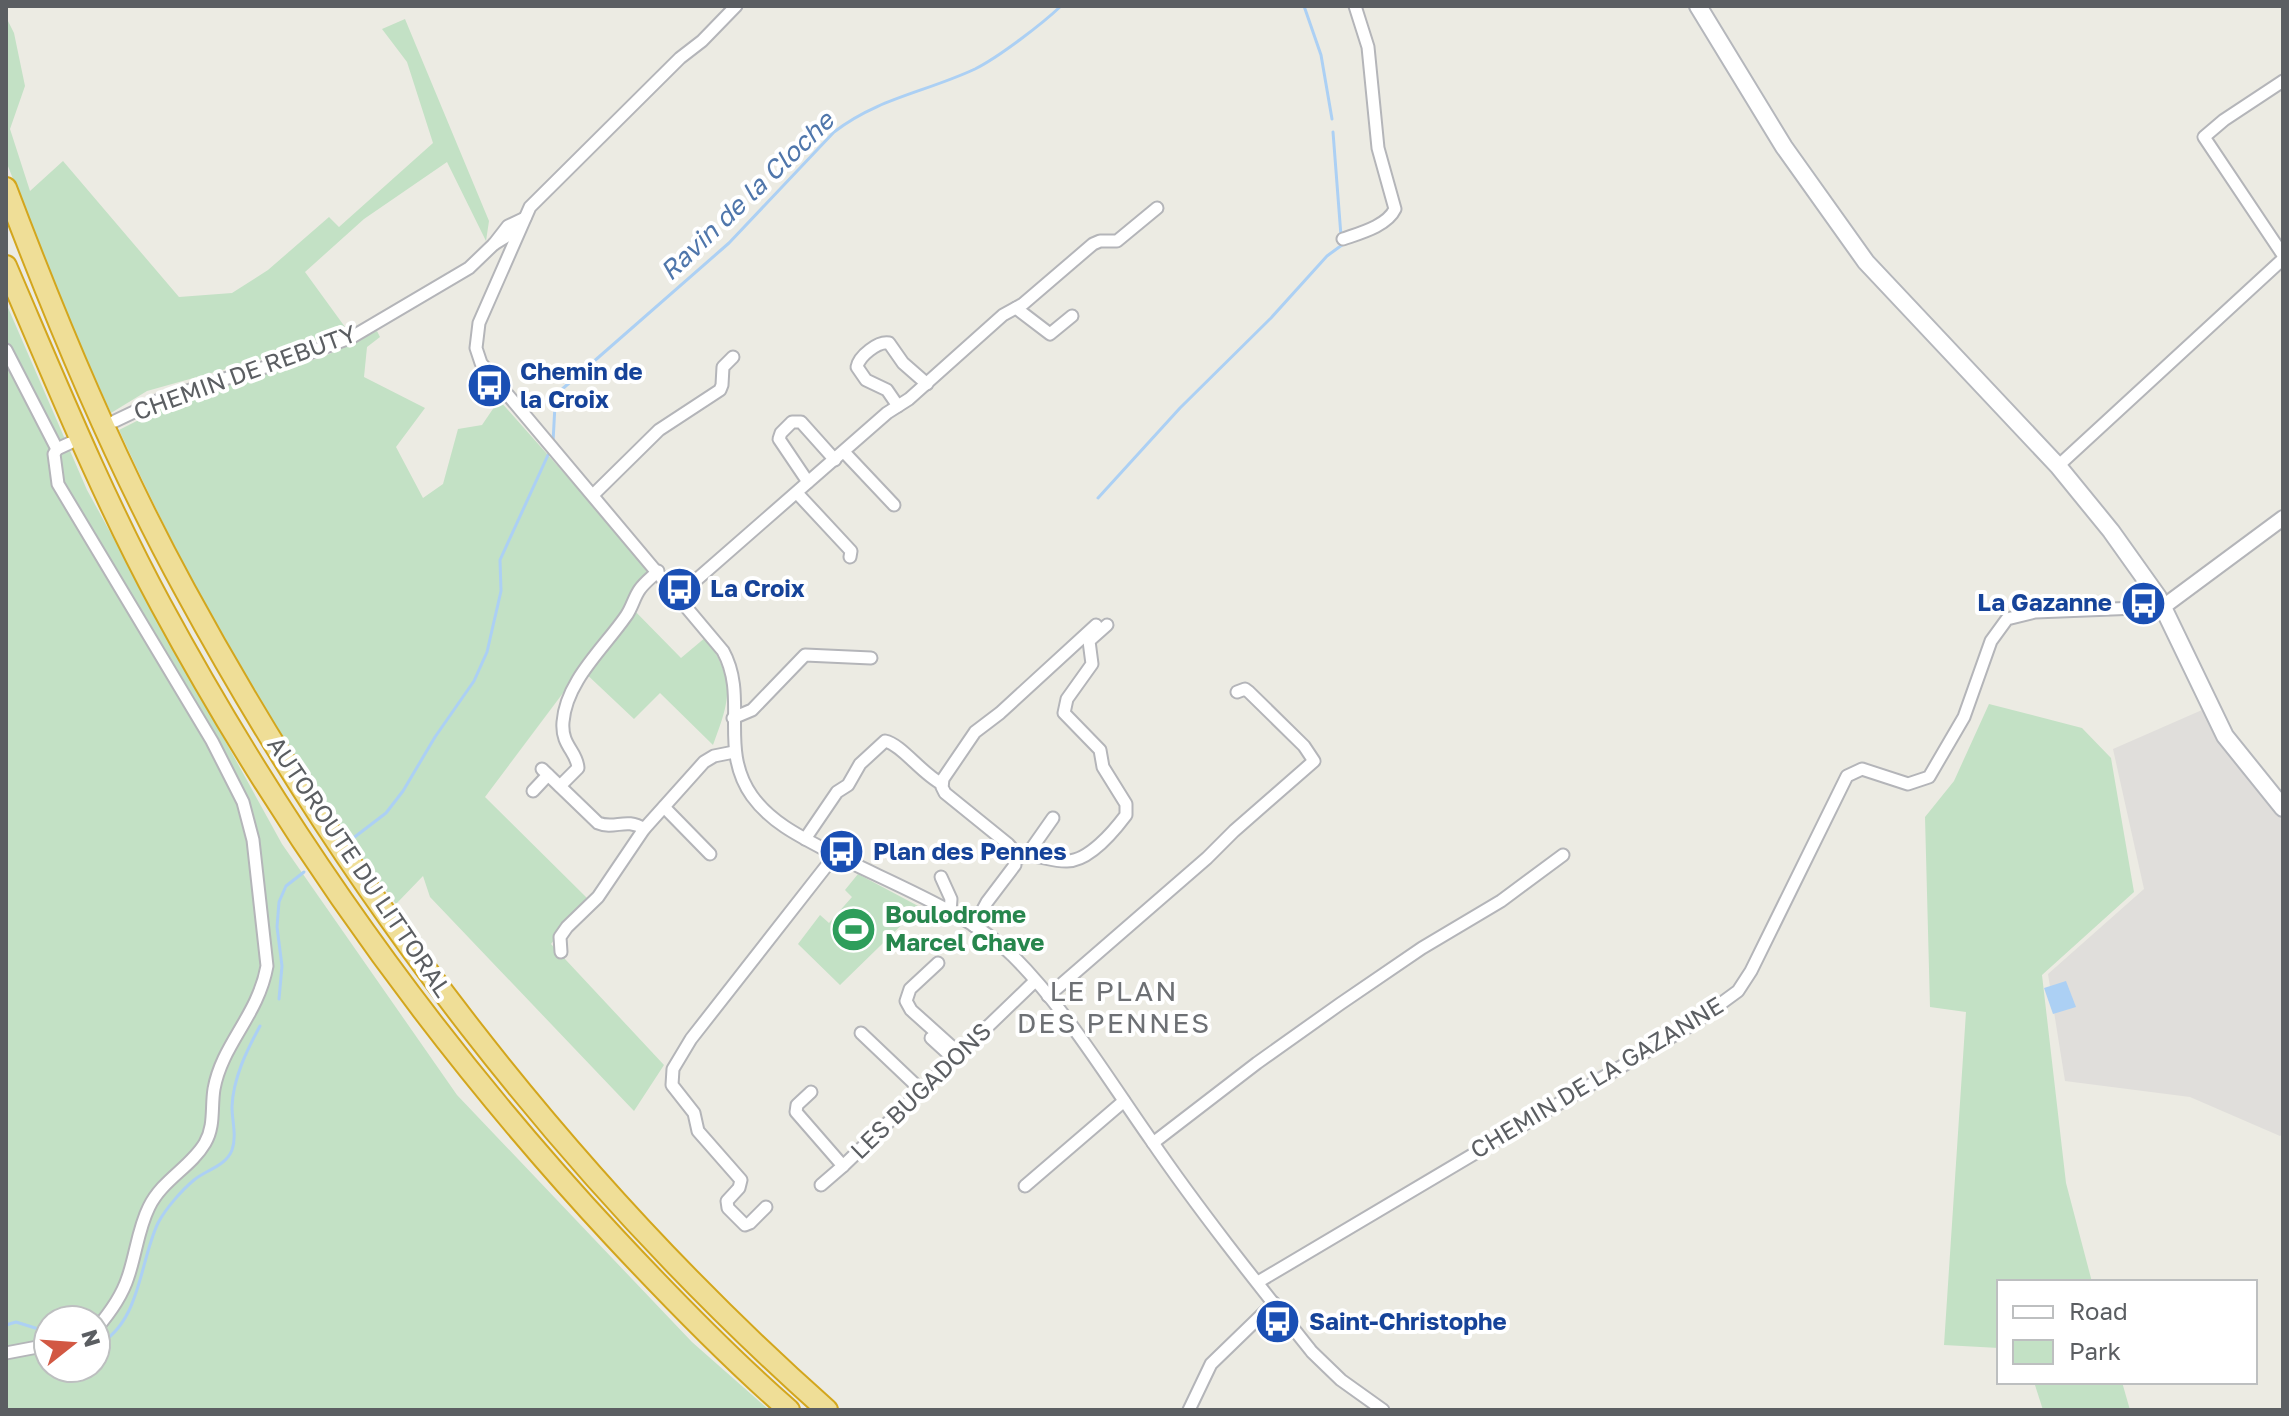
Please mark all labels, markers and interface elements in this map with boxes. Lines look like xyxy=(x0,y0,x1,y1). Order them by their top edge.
water label: Ravin de la Cloche xyxy=(653,104,841,286)
street label: CHEMIN DE REBUTY xyxy=(129,318,360,425)
place label: Chemin de la Croix xyxy=(520,356,643,413)
bus stop icon: Chemin de la Croix xyxy=(465,362,513,410)
bus stop icon: La Croix xyxy=(655,565,703,613)
place label: La Croix xyxy=(710,573,805,602)
bus stop icon: La Gazanne xyxy=(2119,579,2167,627)
place label: La Gazanne xyxy=(1977,587,2112,616)
street label: AUTOROUTE DU LITTORAL xyxy=(262,730,458,1002)
bus stop icon: Plan des Pennes xyxy=(818,828,866,876)
place label: Plan des Pennes xyxy=(873,836,1067,865)
place label: Boulodrome Marcel Chave xyxy=(885,899,1044,956)
sports icon: Boulodrome Marcel Chave xyxy=(830,905,878,953)
district label: LE PLAN DES PENNES xyxy=(1017,974,1211,1039)
street label: CHEMIN DE LA GAZANNE xyxy=(1465,990,1728,1164)
street label: LES BUGADONS xyxy=(844,1016,996,1164)
legend xyxy=(1997,1280,2257,1384)
text: Road xyxy=(2069,1296,2128,1325)
bus stop icon: Saint-Christophe xyxy=(1254,1298,1302,1346)
north arrow xyxy=(32,1304,112,1384)
place label: Saint-Christophe xyxy=(1309,1306,1507,1335)
text: N xyxy=(76,1326,107,1350)
text: Park xyxy=(2069,1336,2121,1365)

